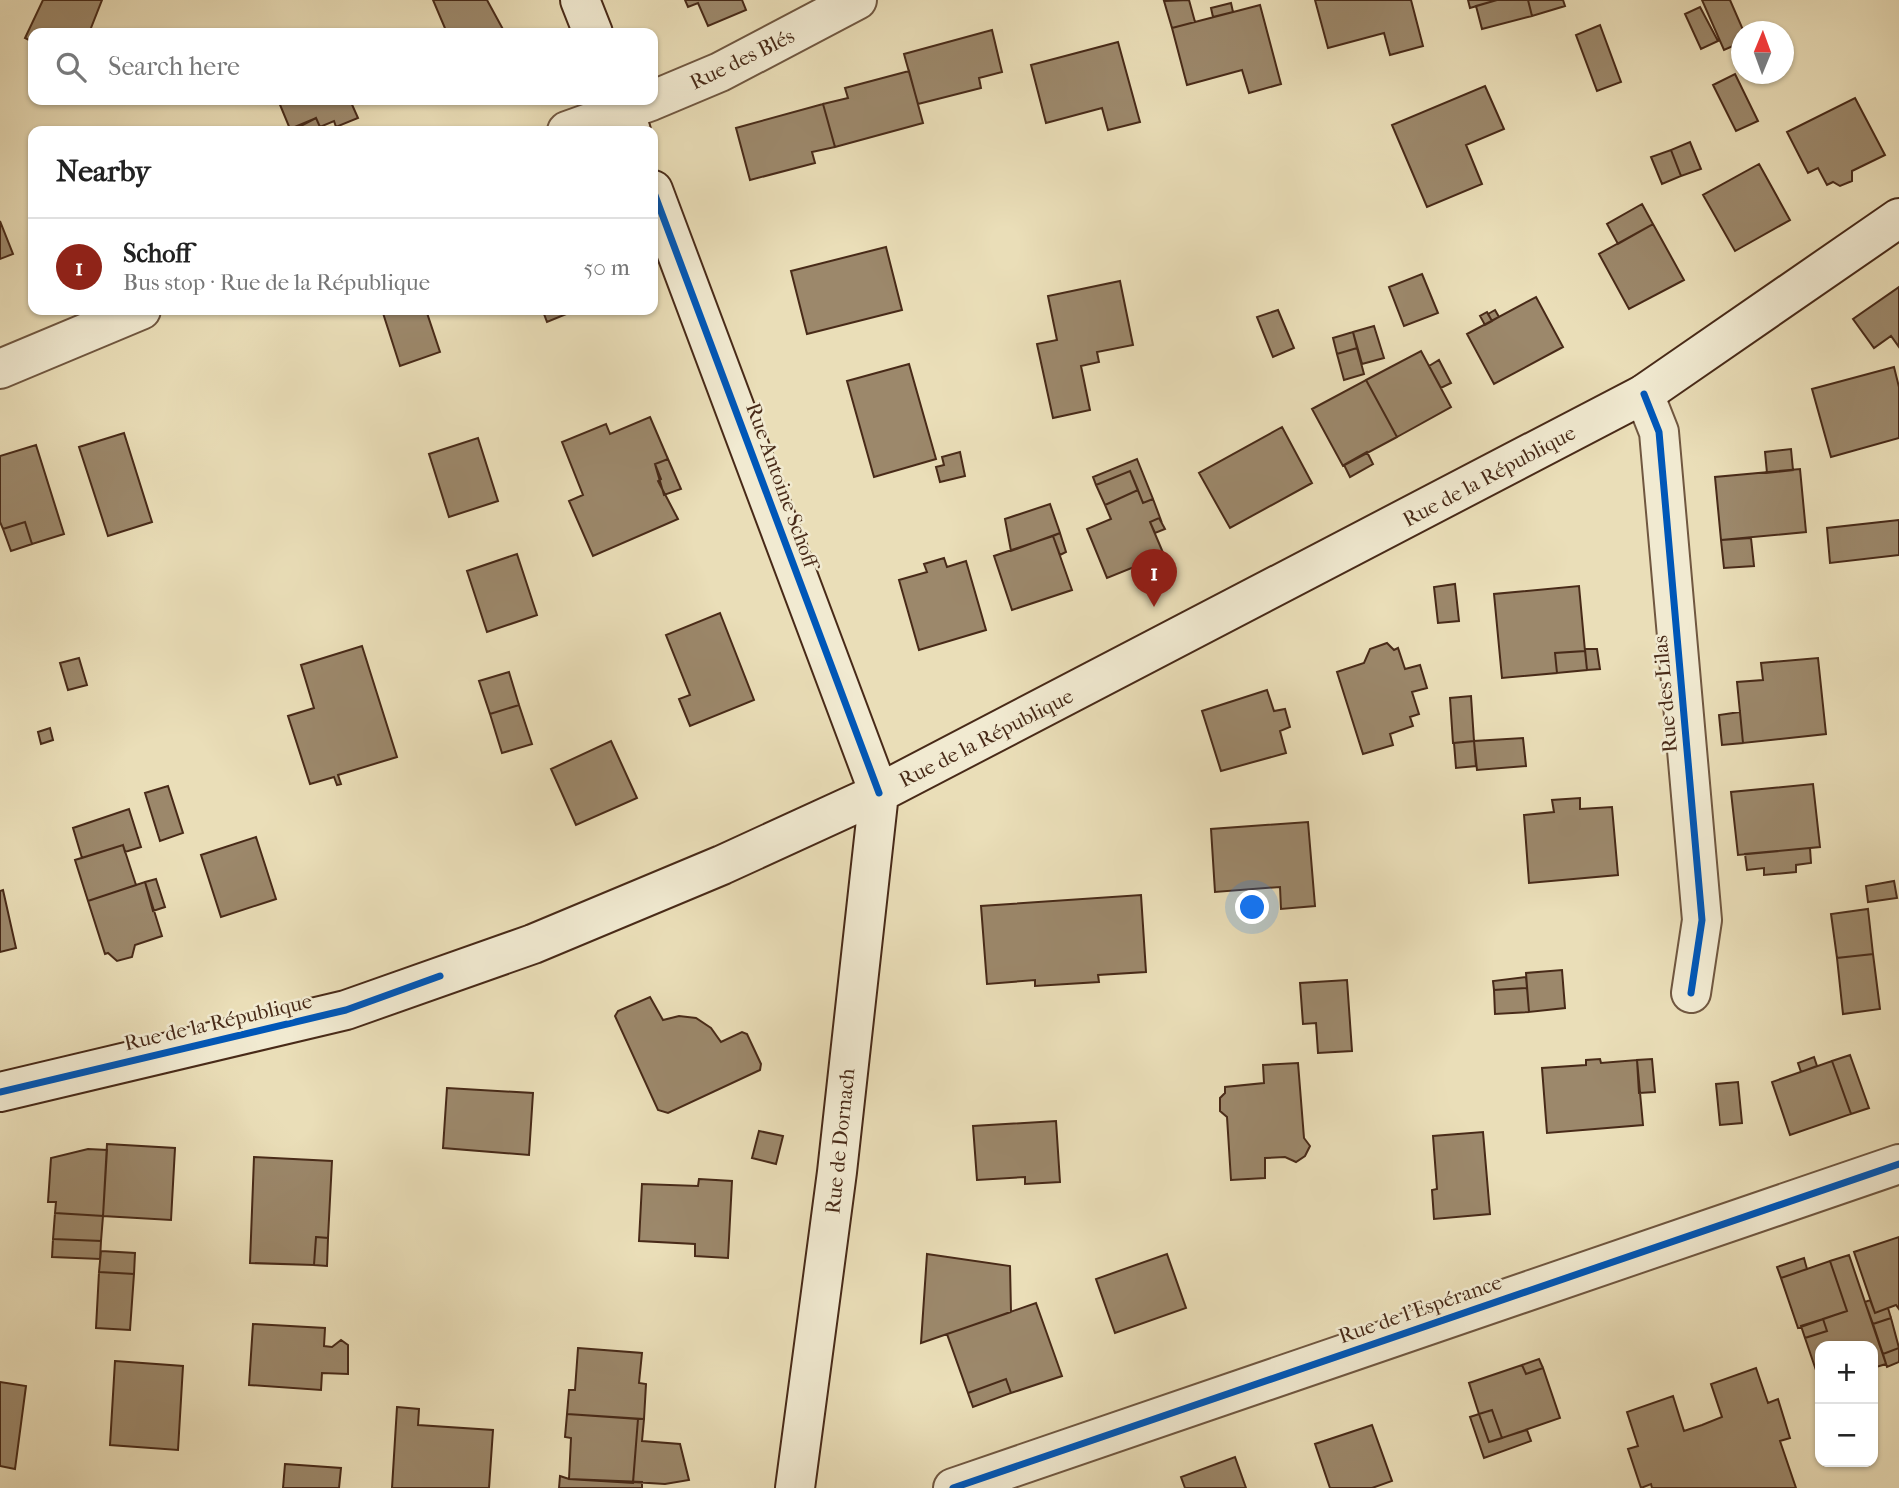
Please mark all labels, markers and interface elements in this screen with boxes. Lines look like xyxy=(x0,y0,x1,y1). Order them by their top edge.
north arrow xyxy=(1731,21,1794,84)
street label: Rue des Blés xyxy=(686,23,798,95)
search box xyxy=(28,28,658,105)
icon: search xyxy=(52,48,90,86)
text: Search here xyxy=(108,51,240,82)
text: Nearby xyxy=(56,154,151,189)
text: Schoff xyxy=(123,238,191,269)
text: 1 xyxy=(75,254,83,281)
text: 50 m xyxy=(583,254,630,281)
text: Bus stop · Rue de la République xyxy=(123,269,430,296)
street label: Rue Antoine Schoff xyxy=(741,400,824,575)
street label: Rue de la République xyxy=(1399,420,1579,532)
pin: 1 xyxy=(1131,549,1177,607)
street label: Rue des Lilas xyxy=(1648,634,1682,754)
street label: Rue de la République xyxy=(895,684,1077,792)
your location xyxy=(1235,890,1269,924)
street label: Rue de la République xyxy=(122,989,314,1055)
street label: Rue de Dornach xyxy=(820,1067,860,1215)
street label: Rue de l'Espérance xyxy=(1335,1270,1505,1348)
map controls xyxy=(1815,1341,1878,1467)
button: + xyxy=(1815,1341,1878,1404)
button: − xyxy=(1815,1404,1878,1467)

